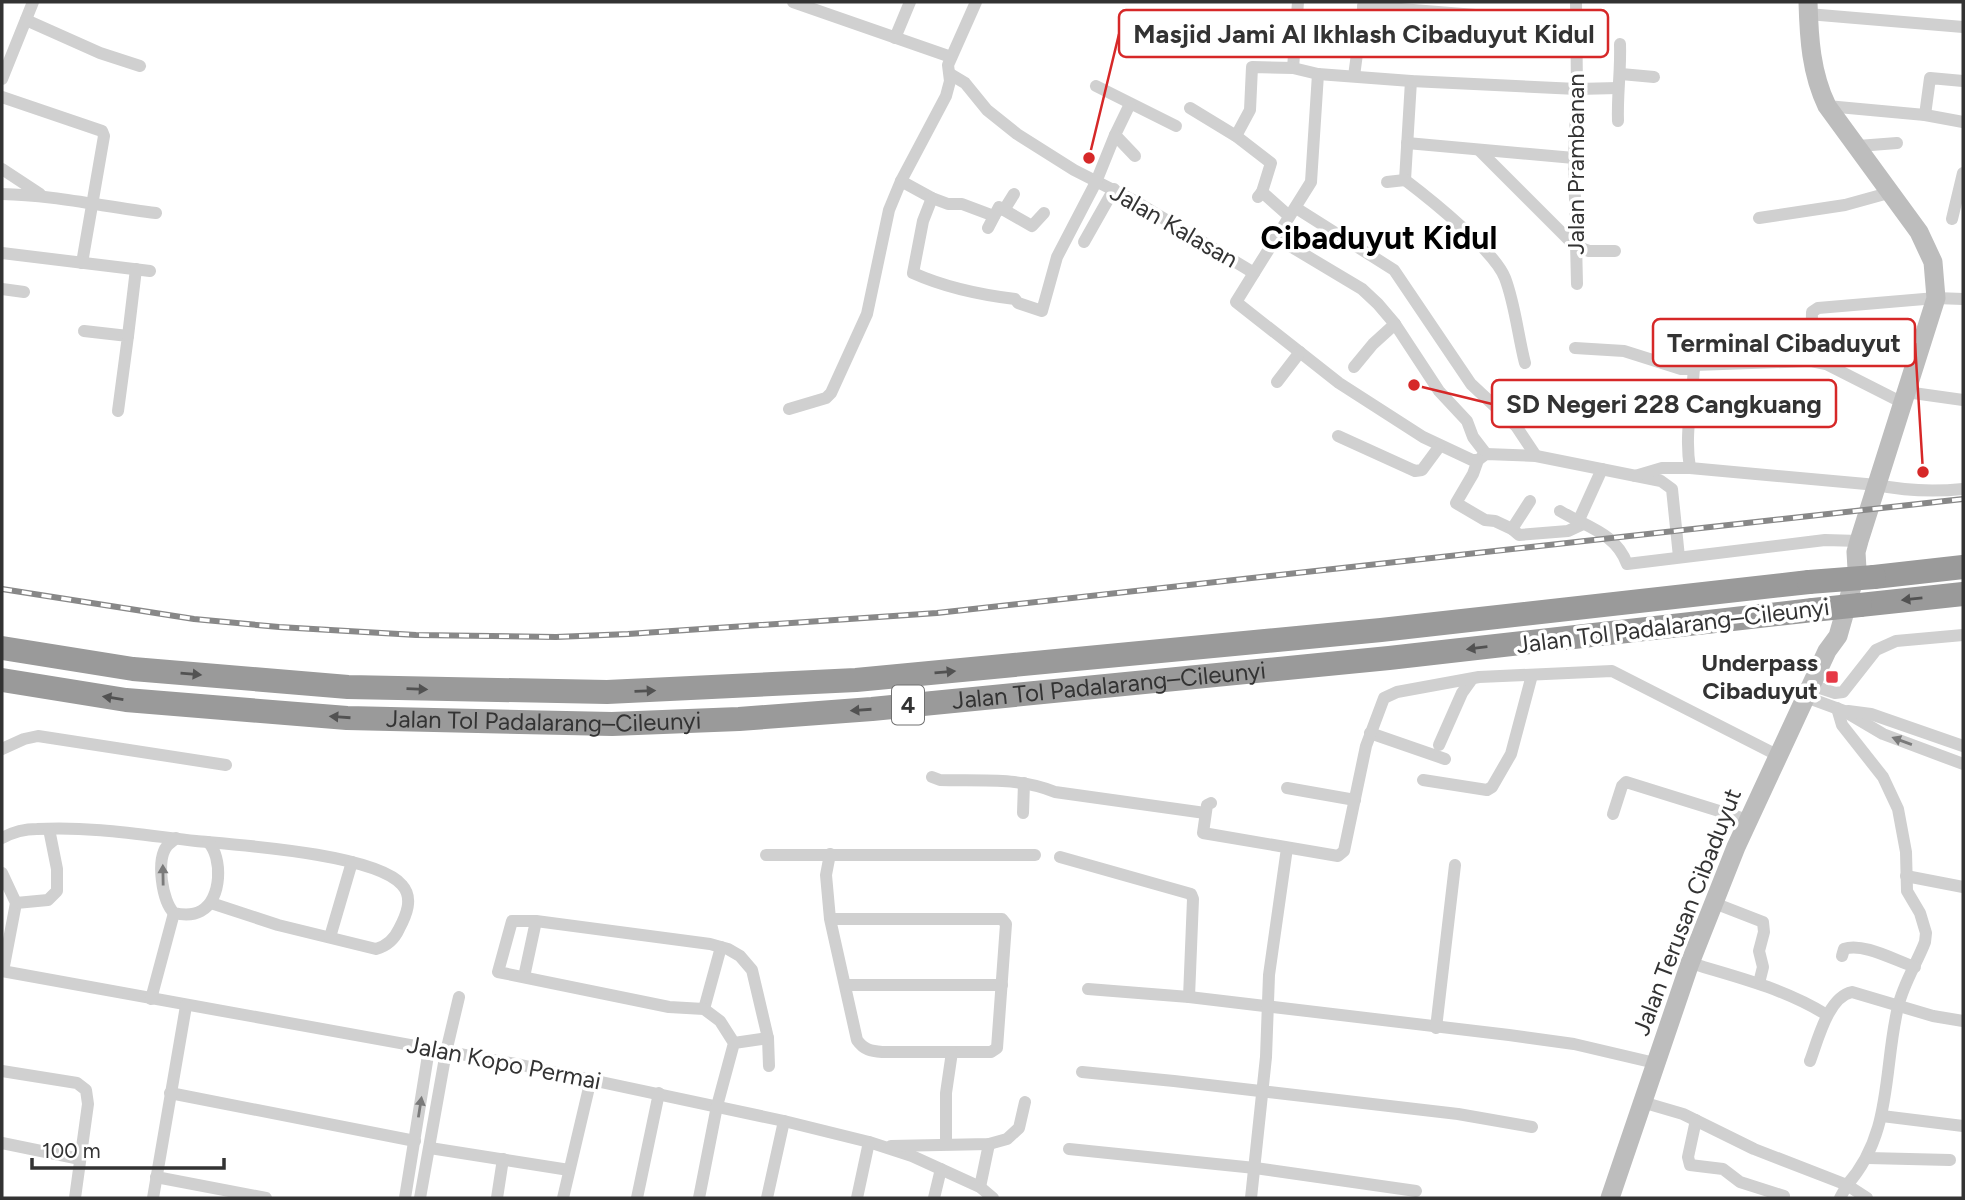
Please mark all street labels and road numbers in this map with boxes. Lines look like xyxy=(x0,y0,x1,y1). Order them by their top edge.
street label: Jalan Prambanan xyxy=(1561,73,1590,255)
street label: Jalan Kalasan xyxy=(1105,177,1243,274)
street label: Jalan Tol Padalarang–Cileunyi xyxy=(1515,592,1831,659)
street label: Jalan Tol Padalarang–Cileunyi xyxy=(951,655,1267,715)
road number: 4 xyxy=(892,685,924,724)
street label: Jalan Tol Padalarang–Cileunyi xyxy=(386,704,702,738)
street label: Jalan Terusan Cibaduyut xyxy=(1626,784,1747,1039)
street label: Jalan Kopo Permai xyxy=(405,1029,604,1096)

